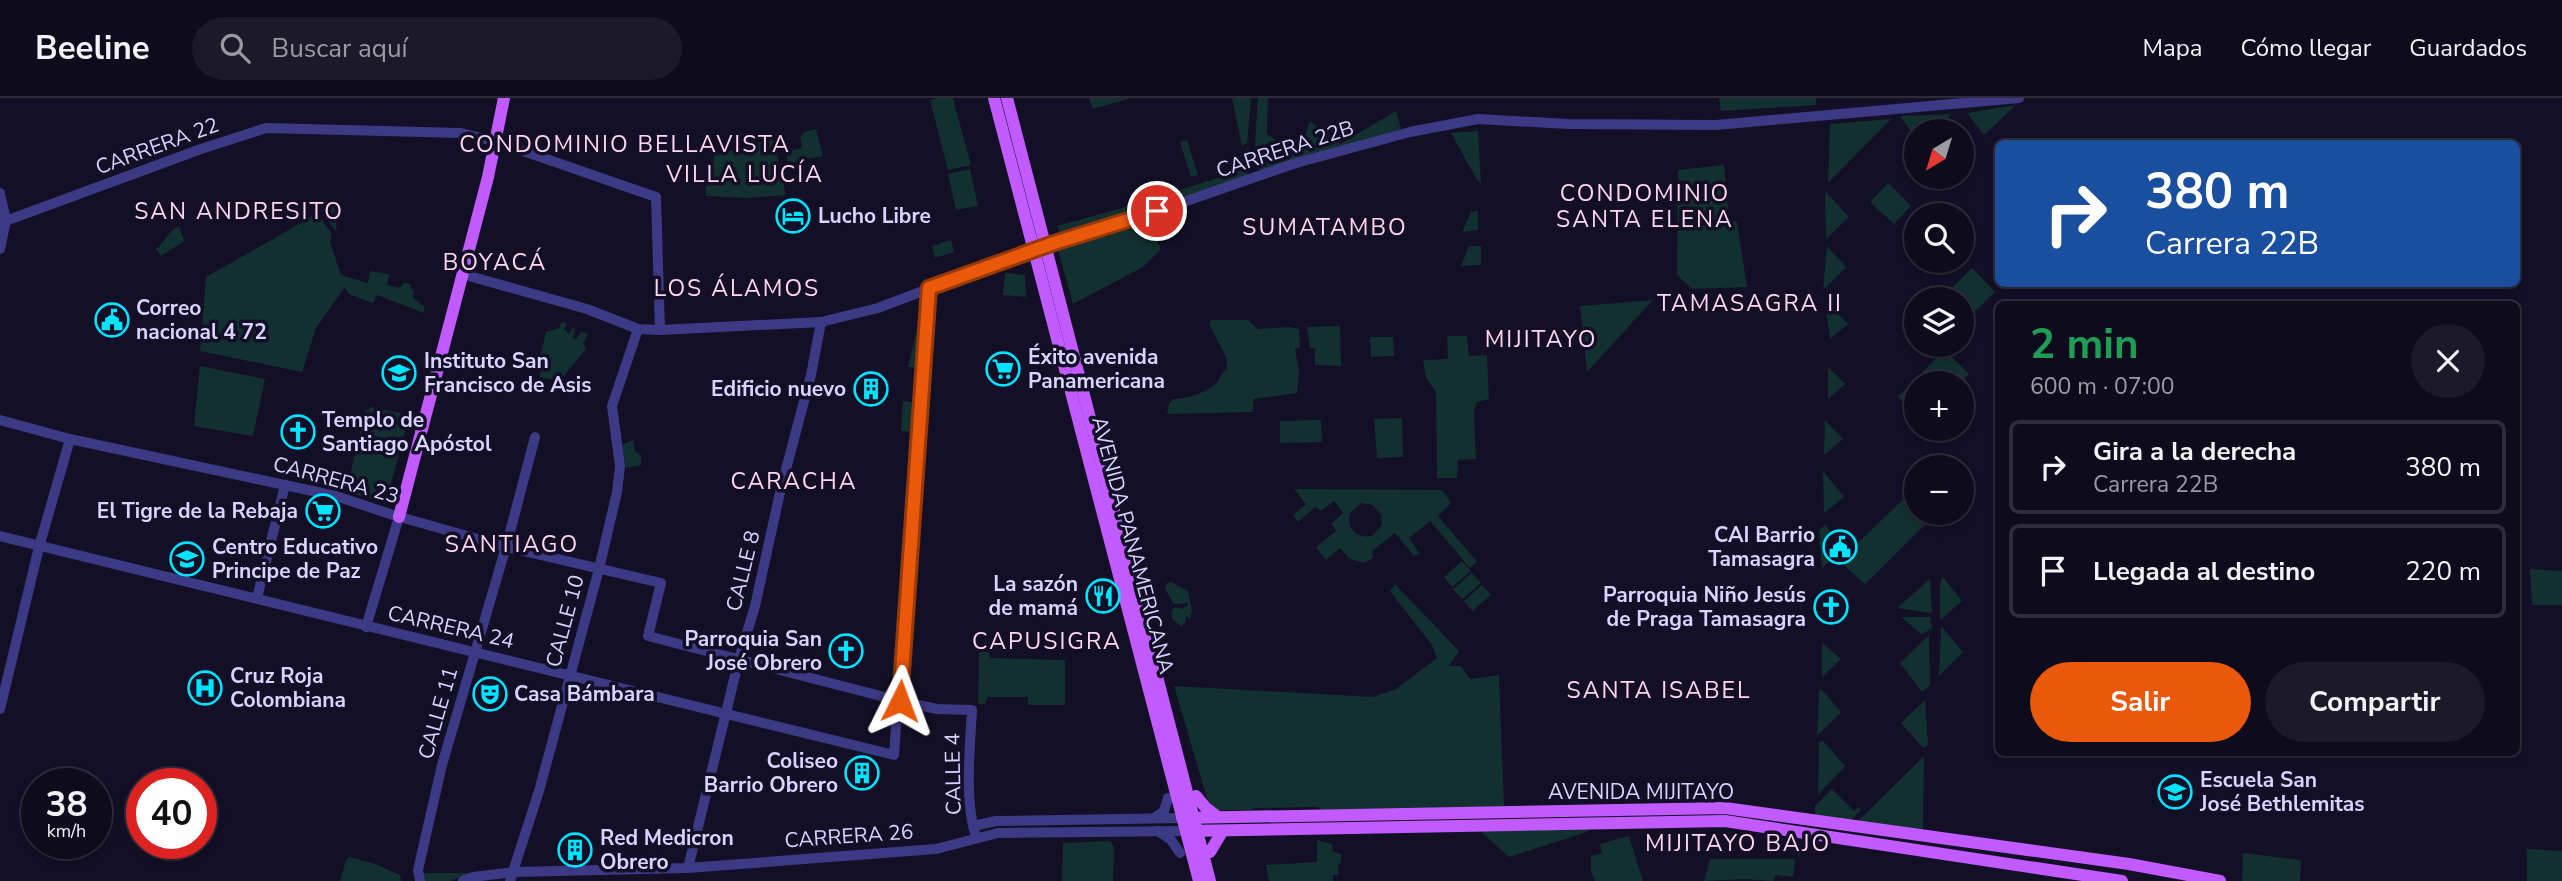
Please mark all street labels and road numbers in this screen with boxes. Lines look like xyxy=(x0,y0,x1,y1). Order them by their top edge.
street label: CARRERA 22 xyxy=(92,111,222,181)
street label: CARRERA 22B xyxy=(1213,114,1357,184)
street label: AVENIDA PANAMERICANA xyxy=(1085,413,1181,677)
street label: CARRERA 23 xyxy=(270,450,402,510)
street label: CALLE 8 xyxy=(719,528,767,614)
street label: CALLE 10 xyxy=(539,572,591,670)
street label: CARRERA 24 xyxy=(385,599,517,655)
street label: CALLE 11 xyxy=(411,664,465,762)
street label: CALLE 4 xyxy=(938,733,968,815)
street label: AVENIDA MIJITAYO xyxy=(1548,778,1734,806)
street label: CARRERA 26 xyxy=(784,818,914,854)

